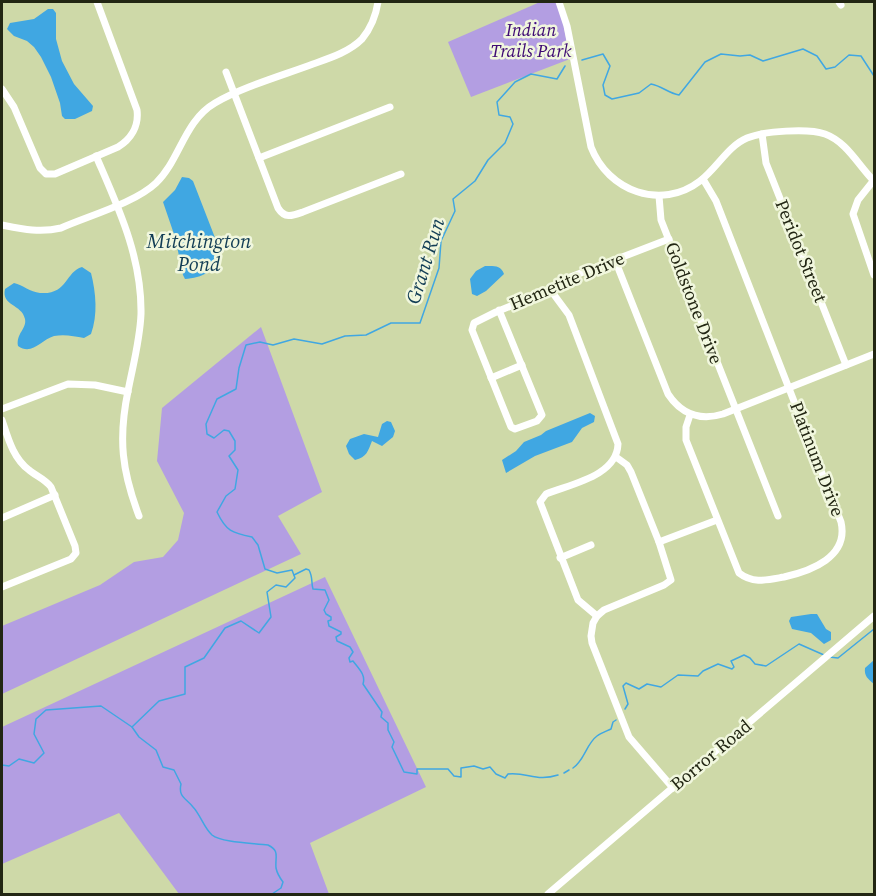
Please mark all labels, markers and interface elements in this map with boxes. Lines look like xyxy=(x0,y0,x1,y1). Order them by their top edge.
park label: Indian Trails Park xyxy=(490,17,572,63)
street label: Peridot Street xyxy=(769,196,834,306)
water label: Grant Run xyxy=(399,214,452,307)
water label: Mitchington Pond xyxy=(146,227,252,278)
street label: Goldstone Drive xyxy=(660,238,729,367)
street label: Hemetite Drive xyxy=(506,245,628,316)
street label: Platinum Drive xyxy=(784,398,851,520)
street label: Borror Road xyxy=(665,713,757,796)

